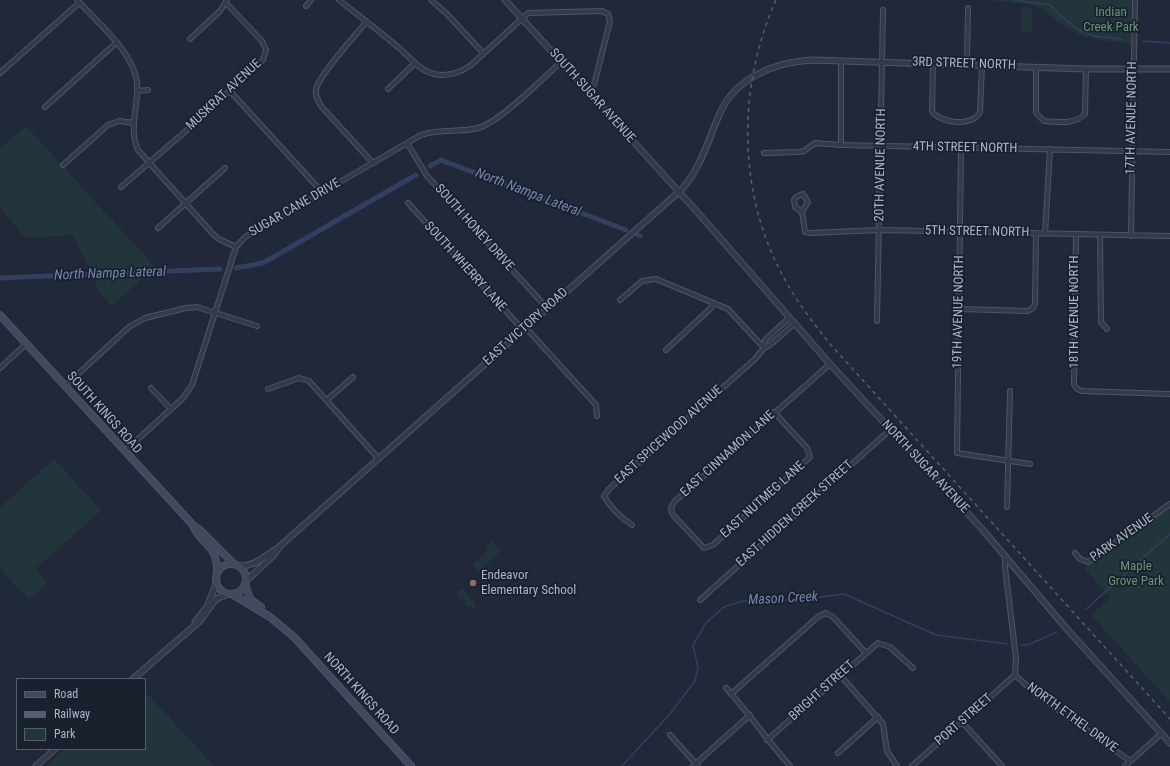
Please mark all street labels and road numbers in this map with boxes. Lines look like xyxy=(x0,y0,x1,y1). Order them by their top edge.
street label: SOUTH SUGAR AVENUE xyxy=(546,46,638,146)
street label: 3RD STREET NORTH xyxy=(912,54,1016,74)
street label: MUSKRAT AVENUE xyxy=(183,56,265,134)
street label: 17TH AVENUE NORTH xyxy=(1123,61,1141,175)
street label: 20TH AVENUE NORTH xyxy=(872,108,890,222)
street label: 4TH STREET NORTH xyxy=(913,139,1017,157)
street label: SUGAR CANE DRIVE xyxy=(247,176,343,240)
street label: SOUTH HONEY DRIVE xyxy=(431,181,517,275)
street label: SOUTH WHERRY LANE xyxy=(420,219,510,315)
street label: 5TH STREET NORTH xyxy=(925,223,1029,241)
street label: 19TH AVENUE NORTH xyxy=(950,255,968,369)
street label: 18TH AVENUE NORTH xyxy=(1067,255,1083,369)
street label: EAST VICTORY ROAD xyxy=(480,285,572,369)
street label: SOUTH KINGS ROAD xyxy=(63,369,145,457)
street label: EAST SPICEWOOD AVENUE xyxy=(612,382,726,488)
street label: EAST CINNAMON LANE xyxy=(678,407,778,501)
street label: NORTH SUGAR AVENUE xyxy=(878,417,972,517)
street label: EAST HIDDEN CREEK STREET xyxy=(733,457,857,571)
street label: EAST NUTMEG LANE xyxy=(718,458,808,542)
street label: PARK AVENUE xyxy=(1088,511,1156,565)
street label: NORTH KINGS ROAD xyxy=(320,650,402,738)
street label: BRIGHT STREET xyxy=(786,658,858,724)
street label: NORTH ETHEL DRIVE xyxy=(1024,680,1120,756)
street label: PORT STREET xyxy=(932,691,996,749)

